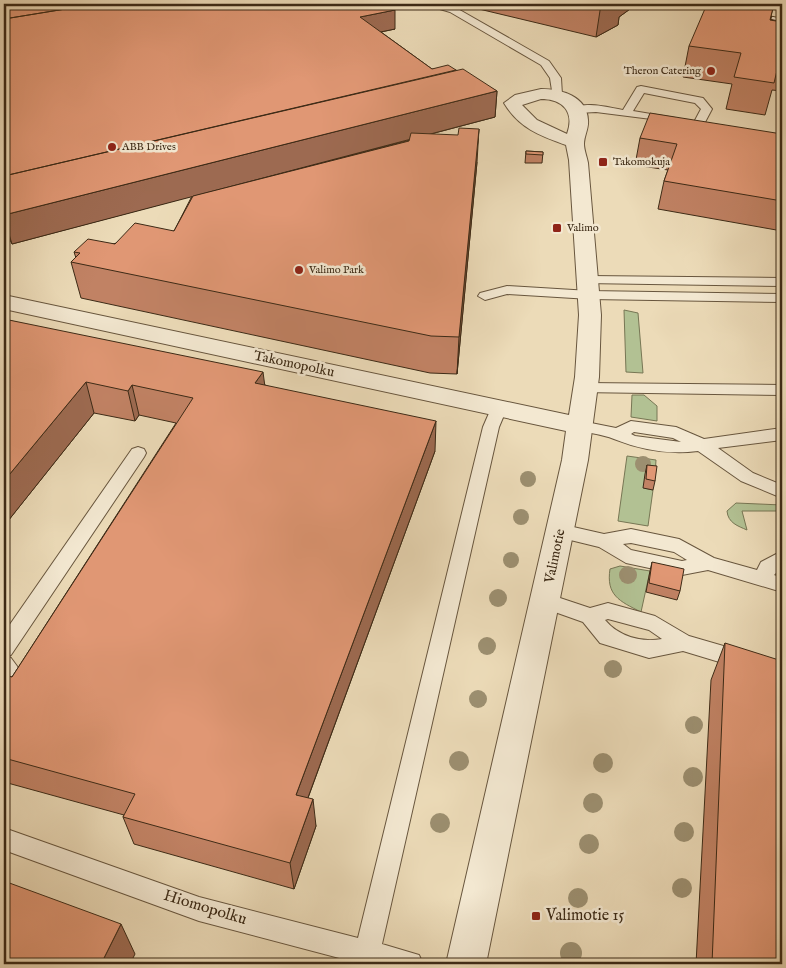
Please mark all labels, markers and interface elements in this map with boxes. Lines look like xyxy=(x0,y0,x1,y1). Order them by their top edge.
place label: Theron Catering xyxy=(624,64,702,78)
marker: Theron Catering xyxy=(705,65,717,77)
place label: ABB Drives xyxy=(121,140,176,154)
marker: ABB Drives xyxy=(106,141,118,153)
place label: Takomokuja xyxy=(613,155,670,169)
marker: Takomokuja xyxy=(597,156,609,168)
place label: Valimo xyxy=(566,221,599,235)
marker: Valimo xyxy=(551,222,563,234)
place label: Valimo Park xyxy=(308,263,364,277)
marker: Valimo Park xyxy=(293,264,305,276)
street label: Takomopolku xyxy=(252,347,336,381)
street label: Valimotie xyxy=(540,527,570,586)
street label: Hiomopolku xyxy=(161,886,249,930)
place label: Valimotie 15 xyxy=(545,906,624,926)
marker: Valimotie 15 xyxy=(530,910,542,922)

